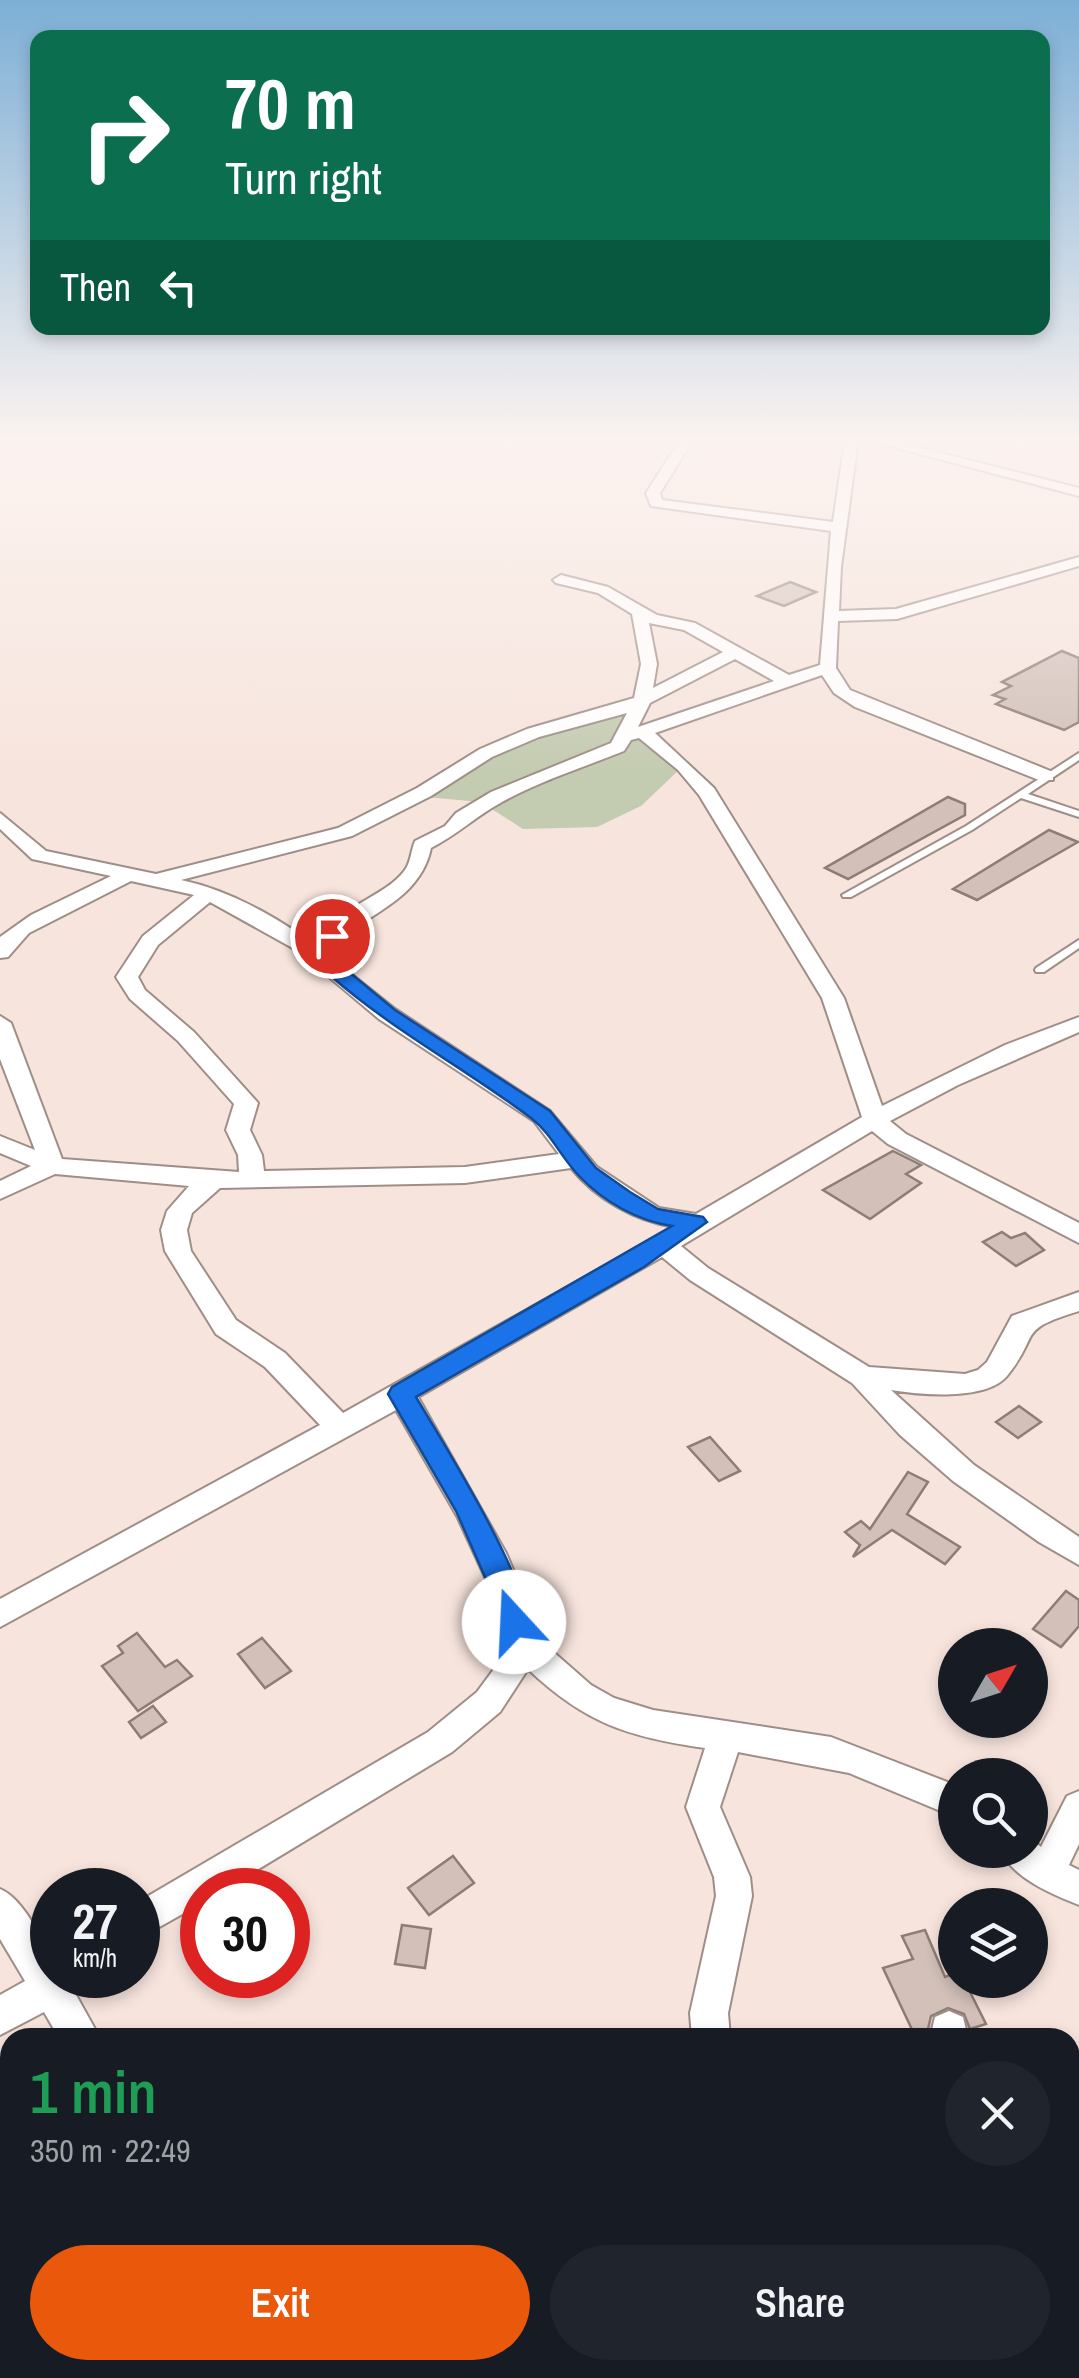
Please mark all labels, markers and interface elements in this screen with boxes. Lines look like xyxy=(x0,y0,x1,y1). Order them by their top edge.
text: 70 m xyxy=(225,57,356,151)
icon: right xyxy=(60,70,190,200)
text: Turn right xyxy=(225,147,382,208)
icon: left xyxy=(151,260,206,315)
text: Then xyxy=(60,262,131,313)
pin xyxy=(290,894,375,979)
icon: arrive xyxy=(305,909,360,964)
position arrow xyxy=(462,1570,566,1674)
north arrow xyxy=(938,1628,1048,1738)
map controls xyxy=(938,1628,1048,1998)
button: search xyxy=(938,1758,1048,1868)
speed limit sign: 30 xyxy=(180,1868,310,1998)
text: 27 xyxy=(72,1887,118,1955)
button: layers xyxy=(938,1888,1048,1998)
text: km/h xyxy=(73,1941,117,1975)
text: 1 min xyxy=(30,2051,157,2132)
button: close xyxy=(945,2061,1050,2166)
text: 350 m · 22:49 xyxy=(30,2129,190,2172)
button: Exit xyxy=(30,2245,530,2360)
button: Share xyxy=(550,2245,1050,2360)

